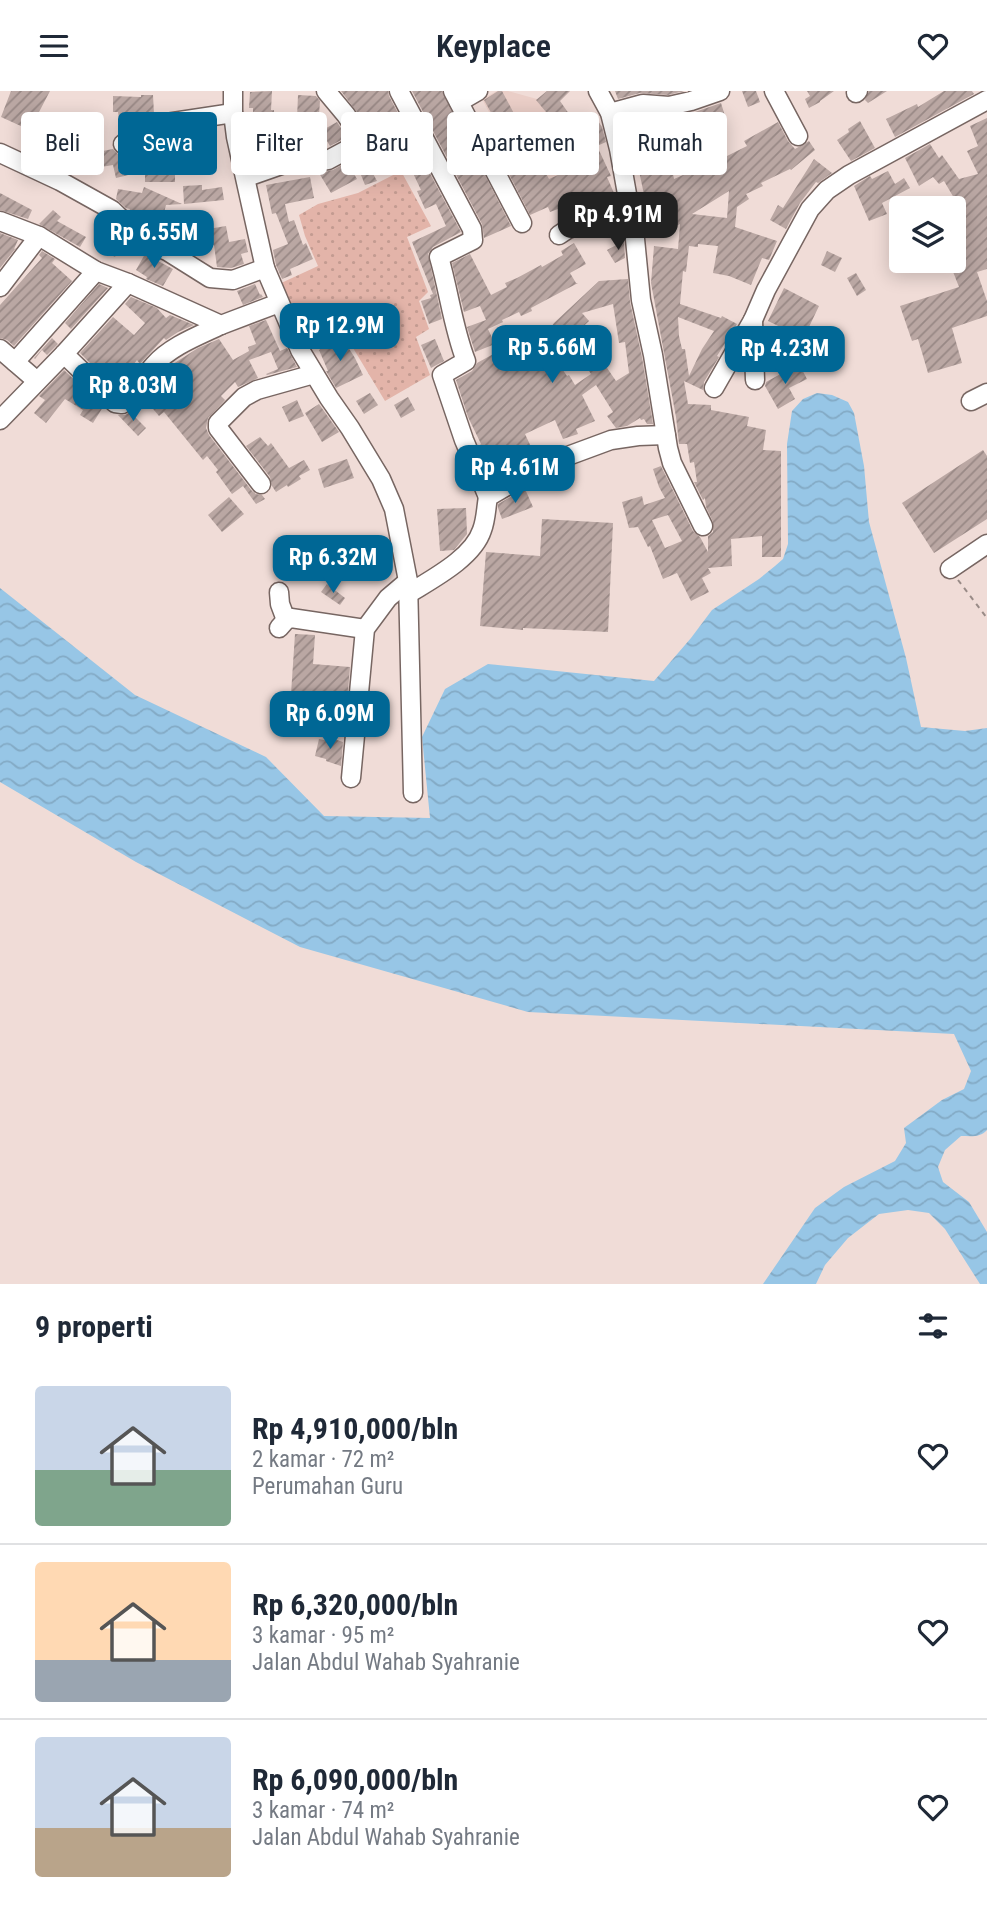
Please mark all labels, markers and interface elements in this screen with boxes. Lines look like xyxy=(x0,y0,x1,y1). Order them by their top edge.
icon: menu xyxy=(35,27,73,65)
text: Keyplace xyxy=(436,27,551,65)
icon: heart xyxy=(914,27,952,65)
chip: Beli xyxy=(21,112,104,175)
chip: Sewa xyxy=(118,112,217,175)
chip: Filter xyxy=(231,112,327,175)
chip: Baru xyxy=(341,112,433,175)
chip: Apartemen xyxy=(447,112,599,175)
chip: Rumah xyxy=(613,112,727,175)
pin: Rp 4.91M xyxy=(546,193,690,252)
map controls xyxy=(889,196,966,273)
button: layers xyxy=(889,196,966,273)
text: Rp 4.91M xyxy=(574,201,662,228)
pin: Rp 6.55M xyxy=(82,211,226,270)
text: Rp 6.55M xyxy=(110,219,198,246)
pin: Rp 12.9M xyxy=(268,303,412,363)
text: Rp 12.9M xyxy=(296,312,384,339)
pin: Rp 5.66M xyxy=(480,325,624,385)
pin: Rp 4.23M xyxy=(713,327,857,386)
text: Rp 5.66M xyxy=(508,334,596,361)
text: Rp 4.23M xyxy=(741,335,829,362)
pin: Rp 8.03M xyxy=(61,363,205,423)
text: Rp 8.03M xyxy=(89,372,177,399)
pin: Rp 4.61M xyxy=(443,445,587,505)
text: Rp 4.61M xyxy=(471,454,559,481)
pin: Rp 6.32M xyxy=(261,535,405,595)
text: Rp 6.32M xyxy=(289,544,377,571)
pin: Rp 6.09M xyxy=(258,691,402,751)
text: Rp 6.09M xyxy=(286,700,374,727)
icon: filters xyxy=(914,1307,952,1345)
text: 9 properti xyxy=(35,1309,153,1344)
text: Rp 4,910,000/bln xyxy=(252,1411,458,1446)
icon: home xyxy=(91,1414,175,1498)
icon: heart xyxy=(914,1437,952,1475)
text: 2 kamar · 72 m² xyxy=(252,1446,394,1473)
text: Perumahan Guru xyxy=(252,1473,403,1500)
text: Rp 6,320,000/bln xyxy=(252,1587,458,1622)
icon: home xyxy=(91,1590,175,1674)
icon: heart xyxy=(914,1613,952,1651)
text: 3 kamar · 95 m² xyxy=(252,1622,394,1649)
text: Jalan Abdul Wahab Syahranie xyxy=(252,1649,520,1676)
text: Rp 6,090,000/bln xyxy=(252,1762,458,1797)
icon: home xyxy=(91,1765,175,1849)
icon: heart xyxy=(914,1788,952,1826)
text: 3 kamar · 74 m² xyxy=(252,1797,394,1824)
text: Jalan Abdul Wahab Syahranie xyxy=(252,1824,520,1851)

